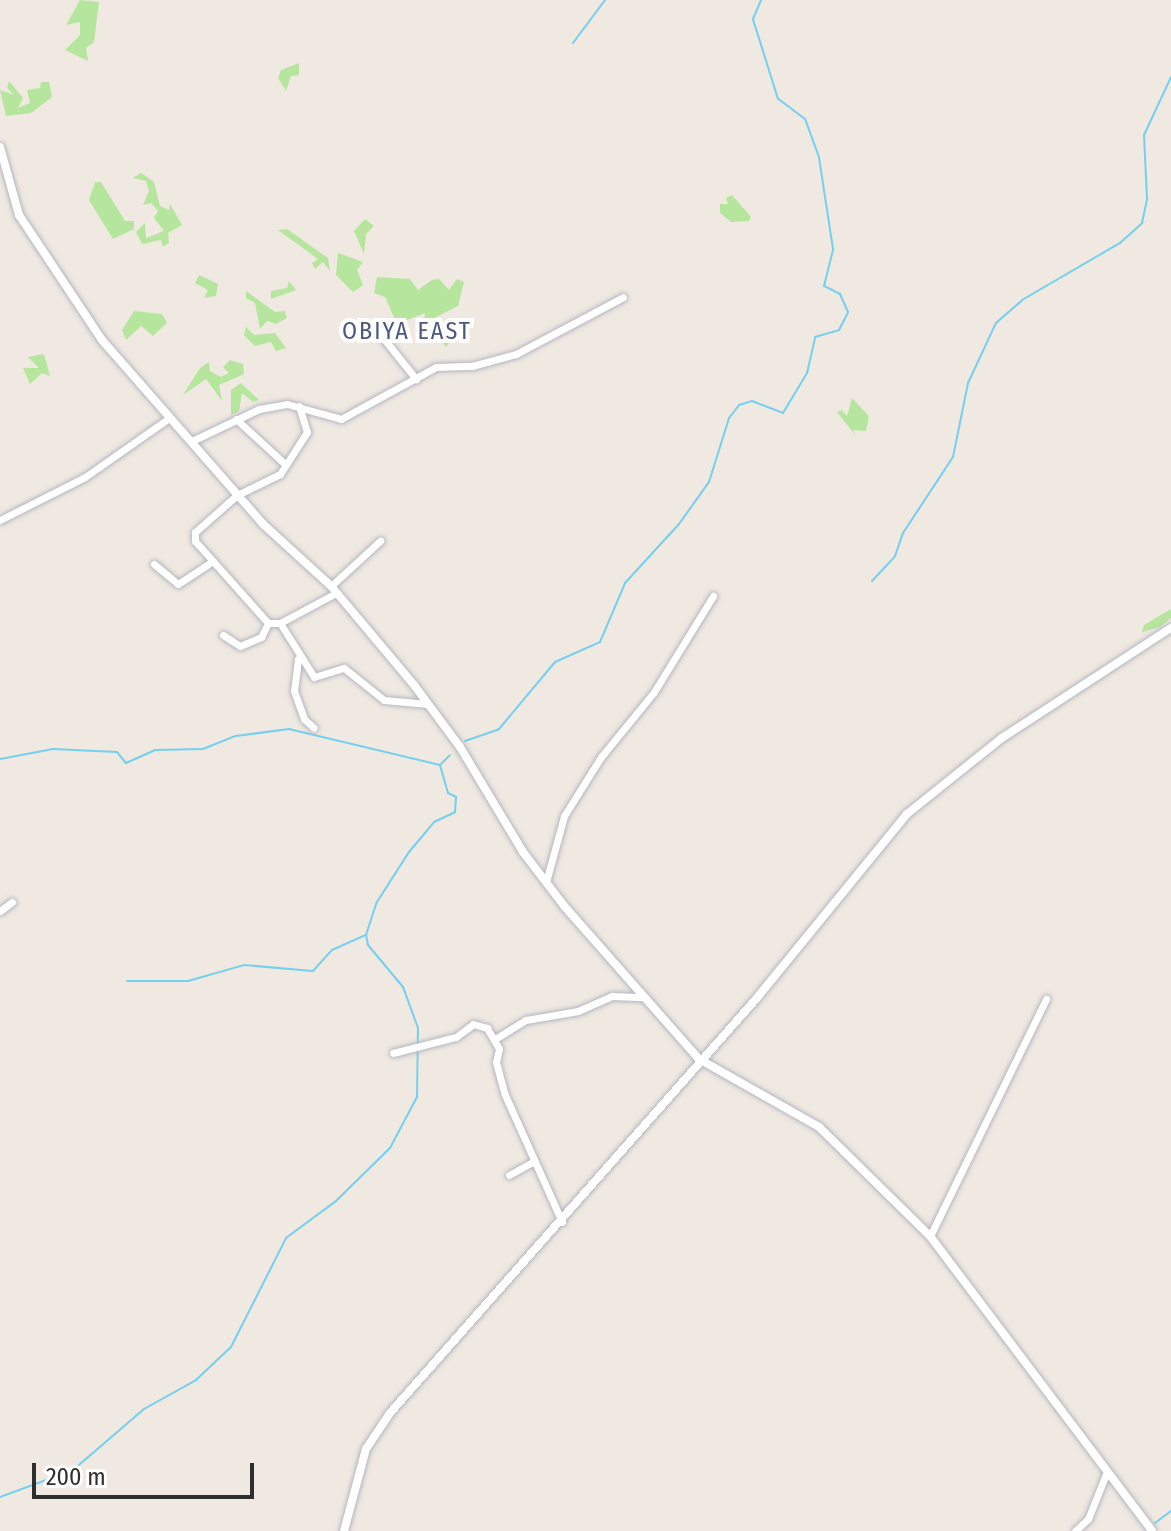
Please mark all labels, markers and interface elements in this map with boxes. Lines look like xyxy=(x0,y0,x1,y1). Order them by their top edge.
district label: OBIYA EAST xyxy=(342,318,472,346)
scale bar xyxy=(36,1447,258,1497)
text: 200 m xyxy=(46,1463,106,1491)

